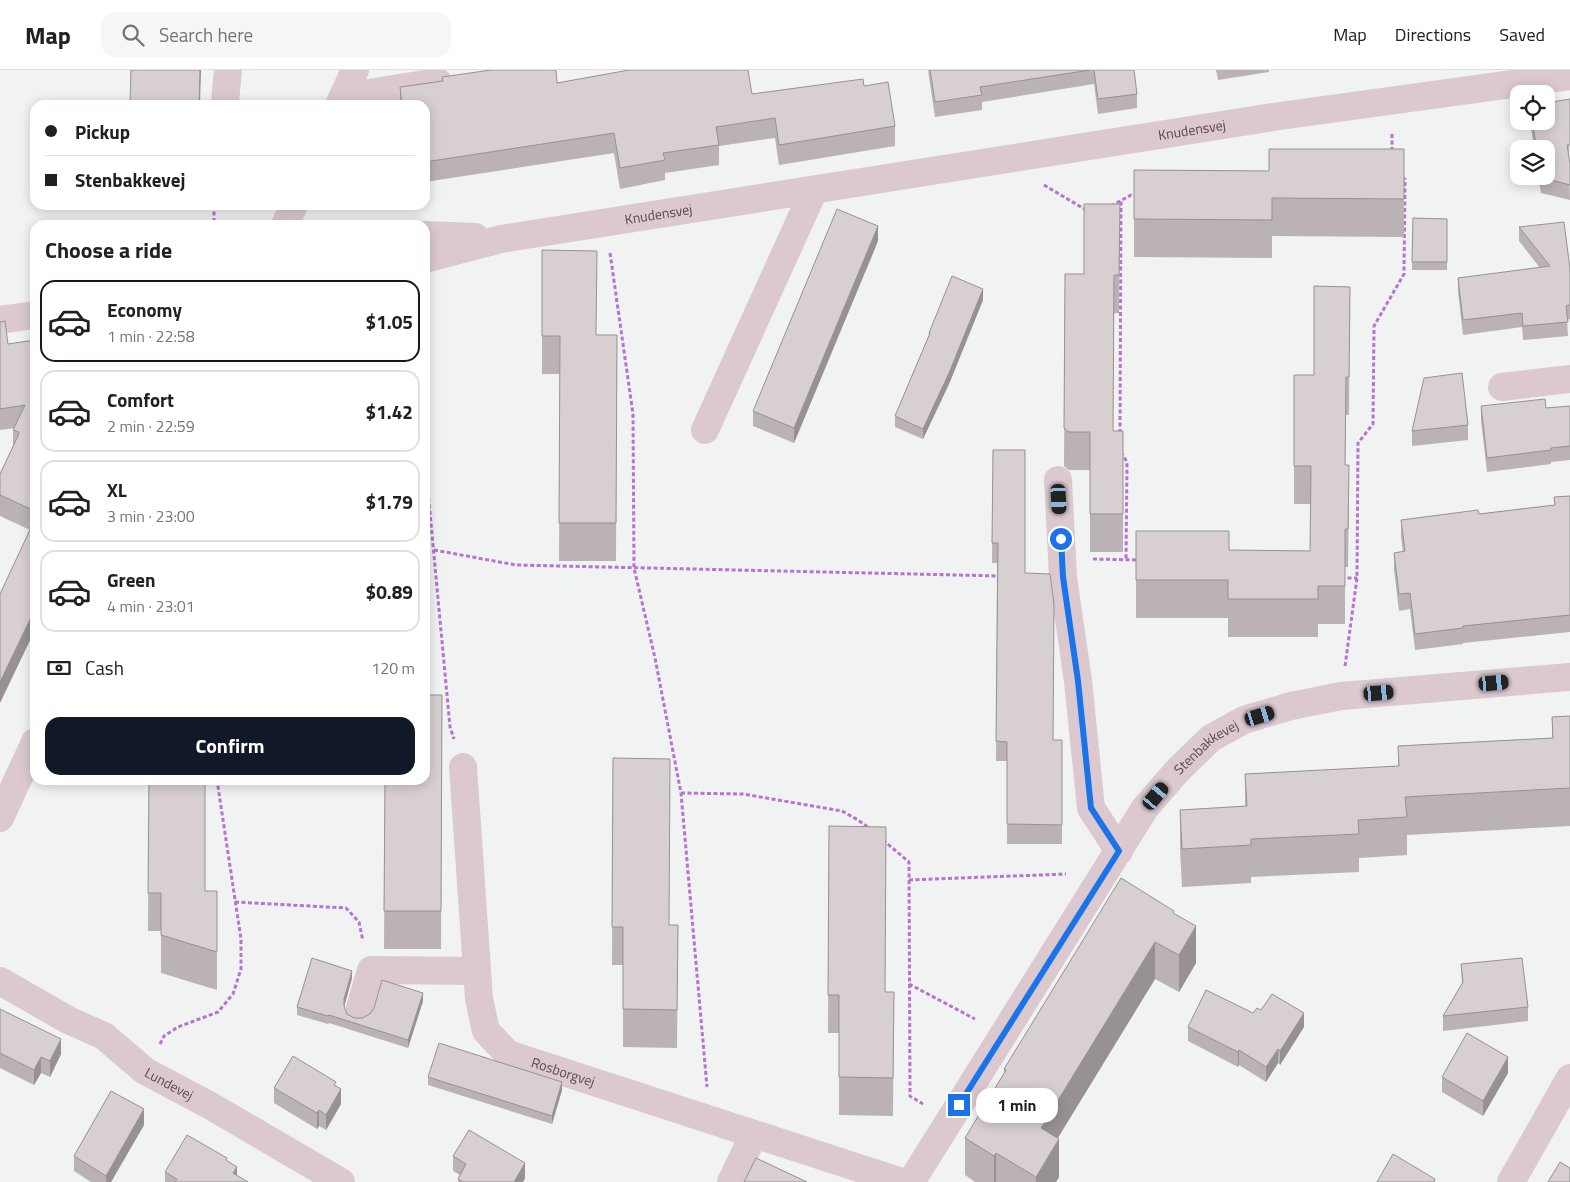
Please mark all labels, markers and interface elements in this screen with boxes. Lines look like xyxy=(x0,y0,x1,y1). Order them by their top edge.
search box xyxy=(101,12,451,57)
text: Map xyxy=(25,17,71,53)
text: Search here xyxy=(159,20,253,49)
icon: search xyxy=(119,21,147,49)
text: Map xyxy=(1333,21,1367,48)
text: Directions xyxy=(1395,21,1471,48)
text: Saved xyxy=(1499,21,1545,48)
map controls xyxy=(1510,85,1555,185)
button: locate xyxy=(1510,85,1555,130)
street label: Knudensvej xyxy=(1157,114,1227,145)
text: Pickup xyxy=(75,117,130,146)
button: layers xyxy=(1510,140,1555,185)
text: Stenbakkevej xyxy=(75,165,185,194)
street label: Knudensvej xyxy=(623,198,694,229)
text: Choose a ride xyxy=(45,233,172,267)
text: Economy xyxy=(107,295,182,324)
icon: car xyxy=(47,299,92,344)
text: $1.05 xyxy=(366,307,413,336)
text: 1 min · 22:58 xyxy=(107,324,195,348)
text: Comfort xyxy=(107,385,174,414)
icon: car xyxy=(47,389,92,434)
text: $1.42 xyxy=(366,397,413,426)
text: 2 min · 22:59 xyxy=(107,414,195,438)
text: XL xyxy=(107,475,127,504)
icon: car xyxy=(47,479,92,524)
car xyxy=(1050,484,1067,514)
text: $1.79 xyxy=(366,487,413,516)
text: 3 min · 23:00 xyxy=(107,504,195,528)
route start xyxy=(1050,528,1072,550)
text: Green xyxy=(107,565,156,594)
icon: car xyxy=(47,569,92,614)
text: $0.89 xyxy=(366,577,413,606)
text: 4 min · 23:01 xyxy=(107,594,195,618)
text: Cash xyxy=(85,653,124,682)
icon: cash xyxy=(45,654,73,682)
text: 120 m xyxy=(371,656,415,680)
car xyxy=(1478,674,1509,692)
car xyxy=(1363,684,1394,702)
car xyxy=(1243,704,1276,728)
street label: Stenbakkevej xyxy=(1168,714,1242,779)
button: Confirm xyxy=(45,717,415,775)
car xyxy=(1140,780,1171,812)
street label: Rosborgvej xyxy=(529,1051,598,1092)
street label: Lundevej xyxy=(141,1062,198,1105)
callout: 1 min xyxy=(976,1088,1059,1122)
text: 1 min xyxy=(998,1093,1036,1117)
route end xyxy=(948,1094,970,1116)

